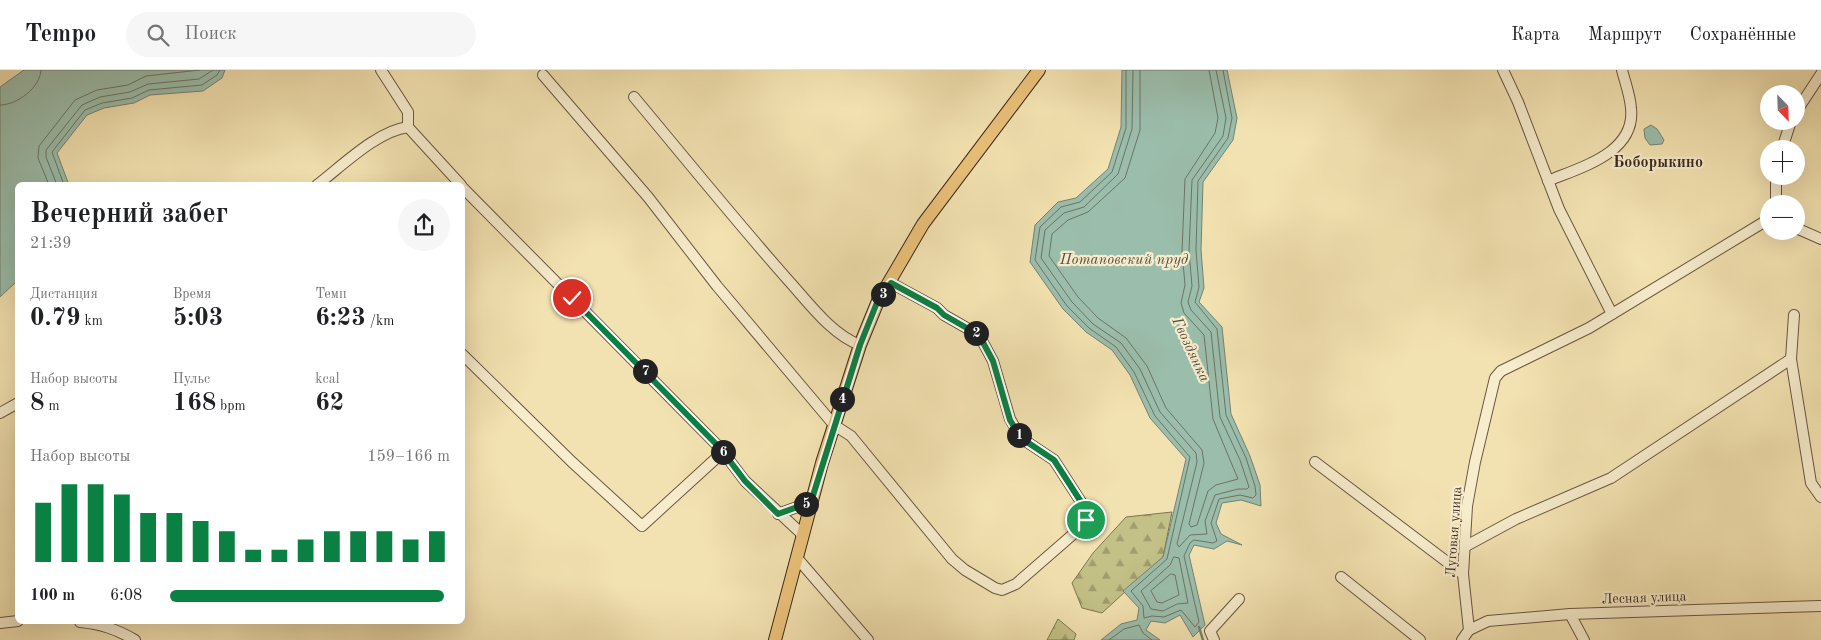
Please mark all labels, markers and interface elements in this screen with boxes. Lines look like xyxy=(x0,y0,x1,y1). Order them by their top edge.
search box xyxy=(126,12,476,57)
icon: search xyxy=(144,21,172,49)
text: Tempo xyxy=(25,23,96,47)
text: Поиск xyxy=(184,25,237,44)
text: Карта xyxy=(1511,26,1560,44)
text: Маршрут xyxy=(1588,26,1662,44)
text: Сохранённые xyxy=(1690,26,1796,44)
north arrow xyxy=(1760,85,1805,130)
map controls xyxy=(1760,85,1805,240)
button: + xyxy=(1760,140,1805,185)
district label: Боборыкино xyxy=(1613,155,1703,171)
button: − xyxy=(1760,195,1805,240)
button: share xyxy=(398,199,450,251)
text: Вечерний забег xyxy=(30,201,228,229)
text: 21:39 xyxy=(30,236,72,252)
water label: Потаповский пруд xyxy=(1059,253,1189,268)
pin xyxy=(551,277,593,319)
pin: 3 xyxy=(870,282,896,306)
icon: check xyxy=(558,284,586,312)
text: Дистанция xyxy=(30,287,98,301)
text: Время xyxy=(173,287,211,301)
text: Темп xyxy=(315,287,347,301)
text: 3 xyxy=(879,287,888,301)
text: 0.79 xyxy=(30,306,81,331)
text: 5:03 xyxy=(173,306,223,331)
text: 6:23 xyxy=(315,306,366,331)
text: km xyxy=(81,314,103,328)
text: /km xyxy=(366,314,394,328)
water label: Гвоздянка xyxy=(1168,314,1212,385)
pin: 2 xyxy=(964,320,988,346)
text: 2 xyxy=(972,326,981,340)
pin: 7 xyxy=(632,358,658,384)
text: 7 xyxy=(641,364,650,378)
text: Набор высоты xyxy=(30,372,118,386)
text: Пульс xyxy=(173,372,210,386)
text: kcal xyxy=(315,372,339,386)
pin: 4 xyxy=(830,386,854,412)
text: 8 xyxy=(30,391,45,416)
text: 168 xyxy=(173,391,216,416)
text: 62 xyxy=(315,391,344,416)
text: 4 xyxy=(838,392,847,406)
text: m xyxy=(45,399,60,413)
text: bpm xyxy=(216,399,246,413)
pin: 1 xyxy=(1006,422,1032,448)
text: 1 xyxy=(1015,428,1024,442)
pin: 6 xyxy=(710,440,736,464)
text: 6 xyxy=(719,445,728,459)
text: Набор высоты xyxy=(30,449,130,465)
text: 159–166 m xyxy=(367,449,450,465)
street label: Луговая улица xyxy=(1444,486,1464,578)
pin: 5 xyxy=(794,492,818,516)
text: 5 xyxy=(802,497,811,511)
pin xyxy=(1065,499,1107,541)
icon: arrive xyxy=(1072,506,1100,534)
text: 100 m xyxy=(30,588,75,604)
text: 6:08 xyxy=(110,588,142,604)
street label: Лесная улица xyxy=(1601,590,1687,606)

